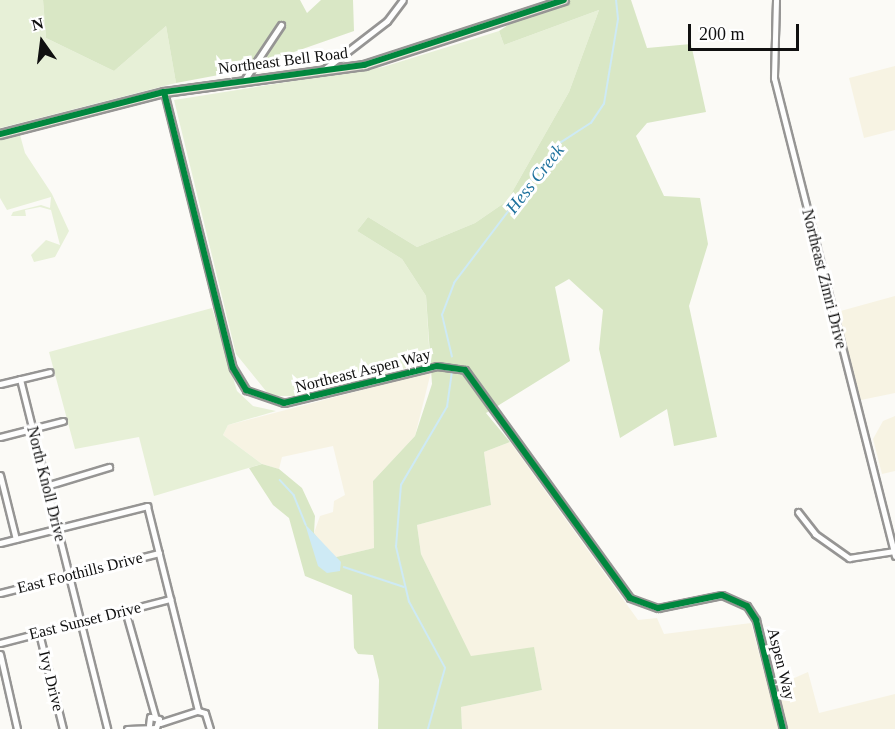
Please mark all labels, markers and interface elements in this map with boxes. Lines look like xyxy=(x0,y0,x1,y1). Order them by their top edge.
north arrow xyxy=(12,12,72,72)
scale bar xyxy=(691,12,802,50)
text: N xyxy=(30,14,45,34)
text: 200 m xyxy=(699,24,745,44)
street label: Northeast Bell Road xyxy=(217,44,349,78)
water label: Hess Creek xyxy=(501,140,569,218)
street label: Northeast Zimri Drive xyxy=(797,207,851,351)
street label: Northeast Aspen Way xyxy=(293,345,433,397)
street label: North Knoll Drive xyxy=(22,424,70,544)
street label: East Foothills Drive xyxy=(15,548,145,598)
street label: East Sunset Drive xyxy=(27,598,143,644)
street label: Aspen Way xyxy=(763,626,799,702)
street label: Ivy Drive xyxy=(34,649,68,713)

